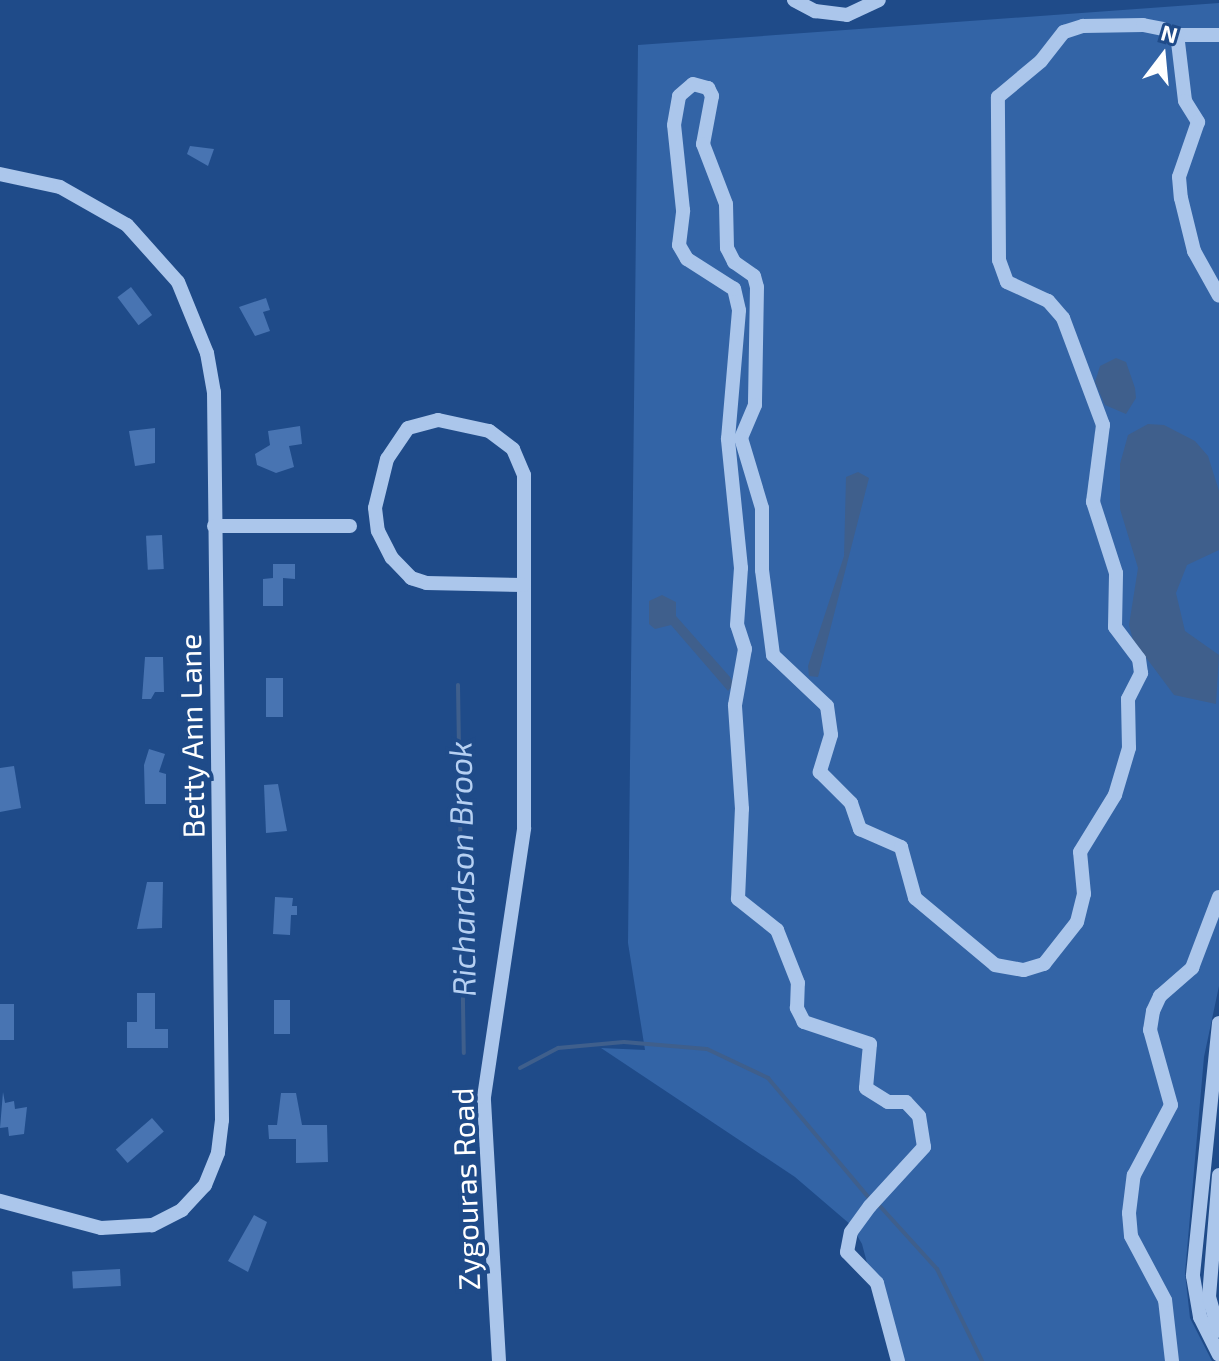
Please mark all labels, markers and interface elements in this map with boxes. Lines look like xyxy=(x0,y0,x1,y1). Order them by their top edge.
north arrow xyxy=(1123,16,1203,96)
text: N xyxy=(1158,18,1181,48)
street label: Betty Ann Lane xyxy=(171,633,211,839)
water label: Richardson Brook xyxy=(440,741,482,997)
street label: Zygouras Road xyxy=(443,1087,487,1291)

